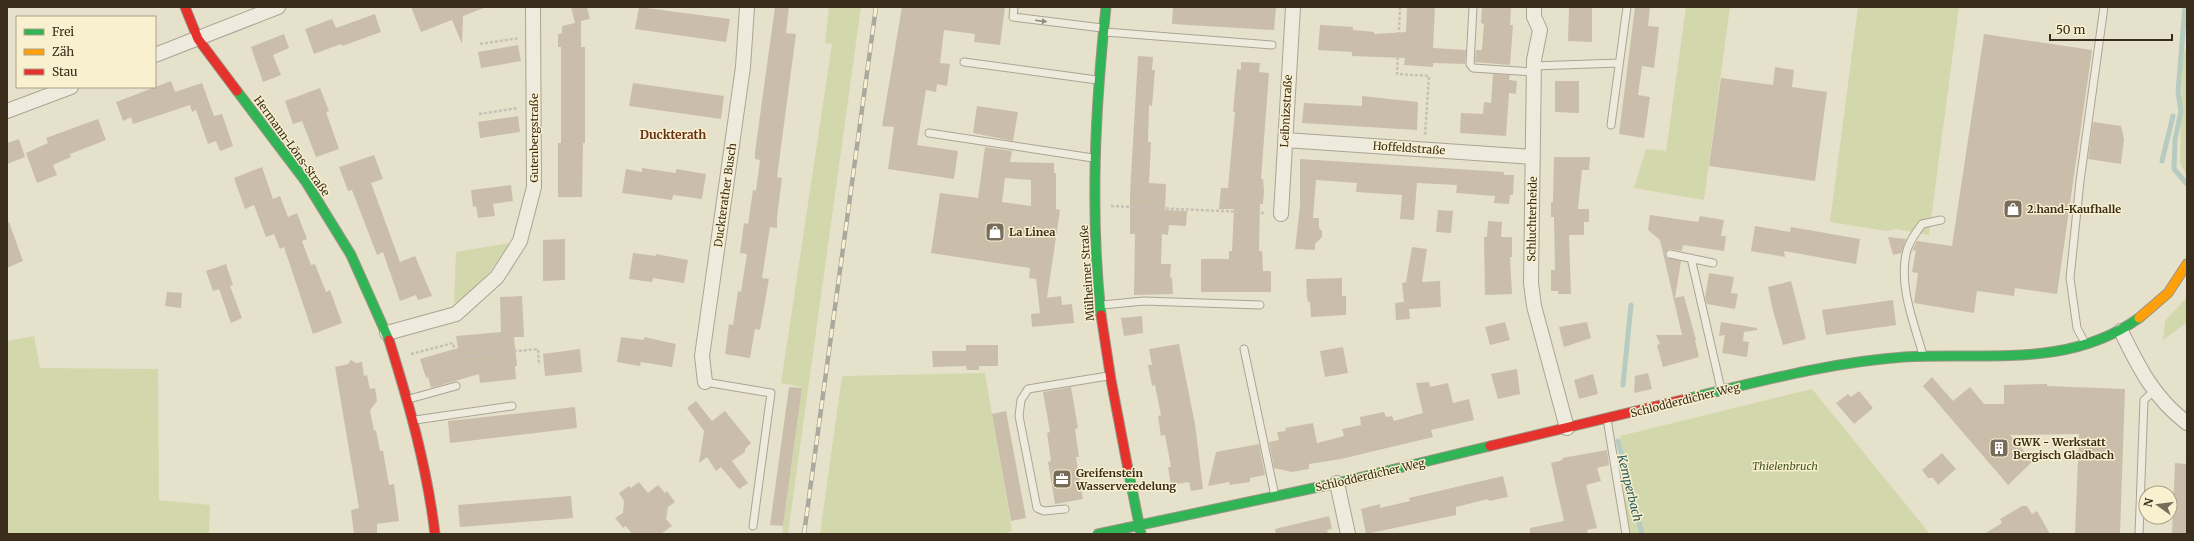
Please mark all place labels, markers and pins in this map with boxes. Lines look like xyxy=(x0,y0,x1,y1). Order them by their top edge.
shop icon: 2.hand-Kaufhalle xyxy=(2002,198,2024,220)
place label: 2.hand-Kaufhalle xyxy=(2027,202,2121,216)
shop icon: La Linea xyxy=(984,221,1006,243)
place label: La Linea xyxy=(1009,225,1055,239)
place label: GWK - Werkstatt Bergisch Gladbach xyxy=(2013,435,2115,462)
building icon: GWK - Werkstatt Bergisch Gladbach xyxy=(1988,437,2010,459)
place label: Greifenstein Wasserveredelung xyxy=(1075,466,1176,493)
office icon: Greifenstein Wasserveredelung xyxy=(1051,468,1073,490)

